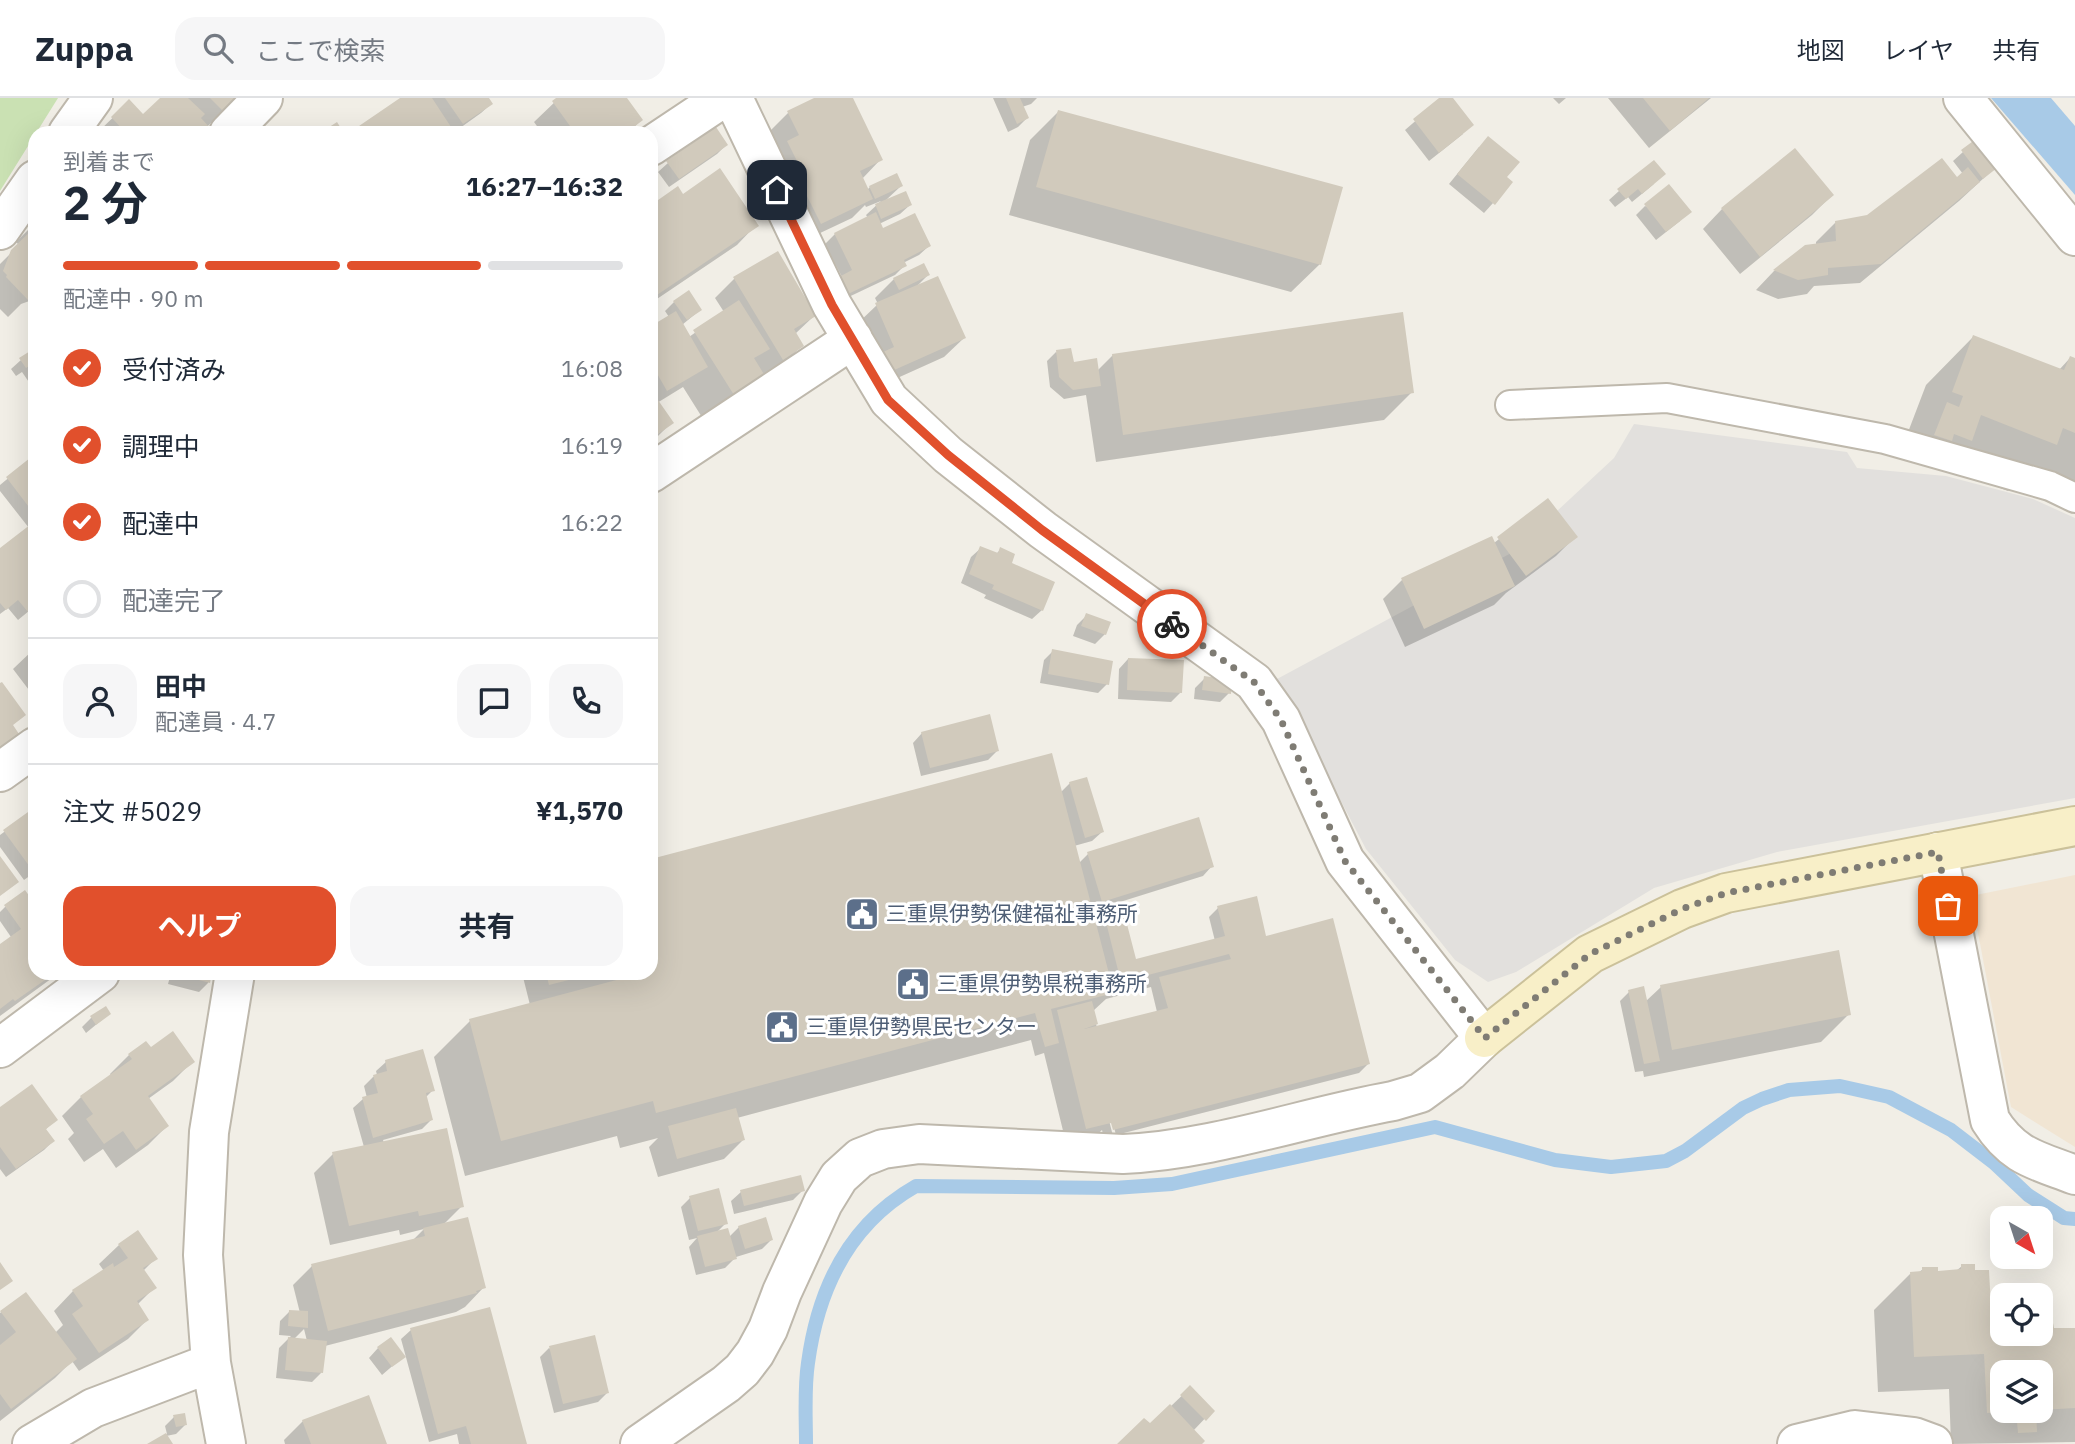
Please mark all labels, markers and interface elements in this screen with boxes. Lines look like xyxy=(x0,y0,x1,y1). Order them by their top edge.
search box xyxy=(175,17,665,80)
text: Zuppa xyxy=(35,27,133,70)
icon: search xyxy=(199,29,237,67)
text: ここで検索 xyxy=(255,33,385,67)
text: 地図 xyxy=(1797,34,1845,66)
text: レイヤ xyxy=(1883,34,1954,66)
text: 共有 xyxy=(1992,34,2040,66)
text: 到着まで xyxy=(63,146,155,176)
pin xyxy=(747,160,807,220)
text: 16:27–16:32 xyxy=(466,169,623,203)
icon: home xyxy=(758,171,796,209)
text: 2 分 xyxy=(63,173,147,233)
text: 配達中 · 90 m xyxy=(63,283,203,313)
icon: check xyxy=(63,349,101,387)
text: 受付済み xyxy=(122,352,226,386)
text: 16:08 xyxy=(561,353,623,383)
icon: check xyxy=(63,426,101,464)
text: 調理中 xyxy=(122,429,200,463)
text: 16:19 xyxy=(561,430,623,460)
icon: check xyxy=(63,503,101,541)
text: 配達中 xyxy=(122,506,200,540)
text: 16:22 xyxy=(561,507,623,537)
text: 配達完了 xyxy=(122,583,226,617)
courier xyxy=(1137,589,1207,659)
icon: bike xyxy=(1153,605,1191,643)
button: person xyxy=(63,664,137,738)
button: chat xyxy=(457,664,531,738)
button: phone xyxy=(549,664,623,738)
text: 田中 xyxy=(155,669,207,703)
text: 配達員 · 4.7 xyxy=(155,706,276,736)
text: ¥1,570 xyxy=(536,793,623,827)
text: 注文 #5029 xyxy=(63,794,202,828)
pin xyxy=(1918,876,1978,936)
button: ヘルプ xyxy=(63,886,336,966)
button: 共有 xyxy=(350,886,623,966)
icon: bag xyxy=(1929,887,1967,925)
public building icon: 三重県伊勢保健福祉事務所 xyxy=(843,895,881,933)
place label: 三重県伊勢保健福祉事務所 xyxy=(886,899,1138,927)
public building icon: 三重県伊勢県税事務所 xyxy=(894,965,932,1003)
place label: 三重県伊勢県税事務所 xyxy=(937,969,1147,997)
public building icon: 三重県伊勢県民センター xyxy=(763,1008,801,1046)
place label: 三重県伊勢県民センター xyxy=(806,1012,1037,1040)
north arrow xyxy=(1990,1206,2053,1269)
map controls xyxy=(1990,1206,2053,1423)
button: locate xyxy=(1990,1283,2053,1346)
button: layers xyxy=(1990,1360,2053,1423)

